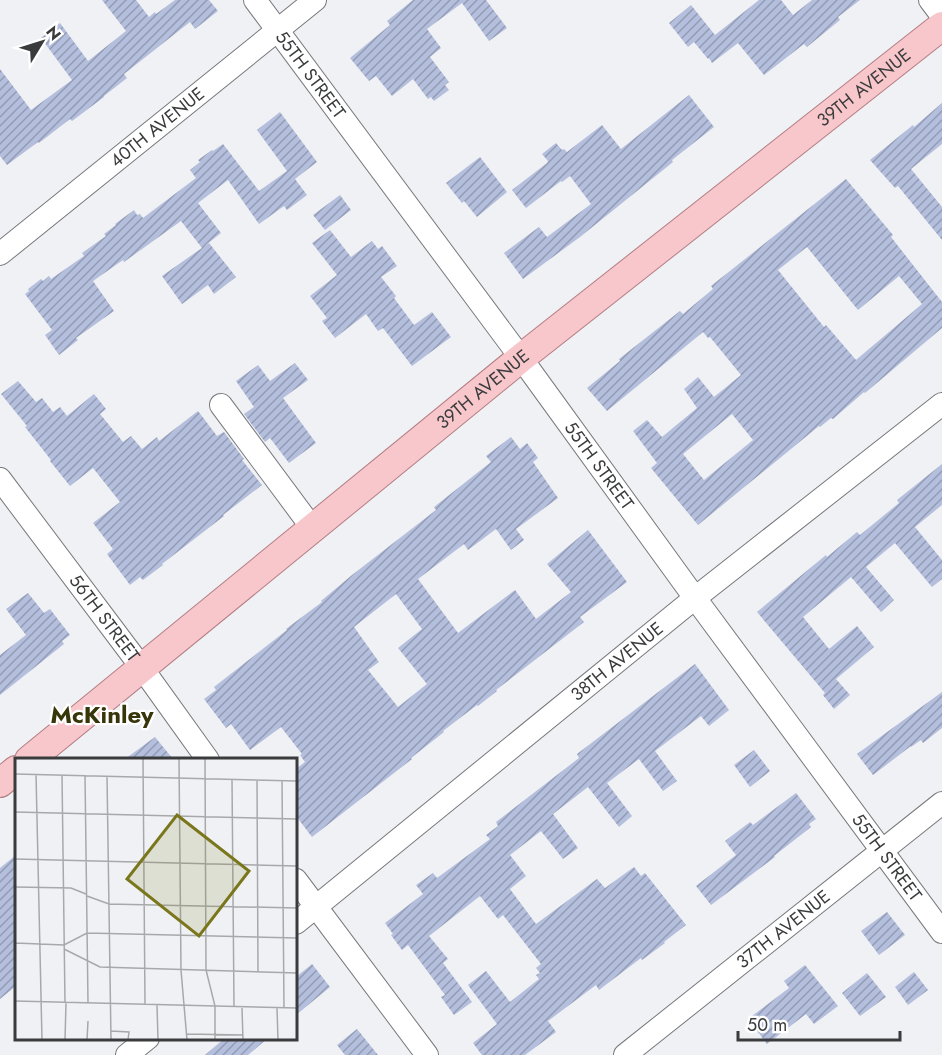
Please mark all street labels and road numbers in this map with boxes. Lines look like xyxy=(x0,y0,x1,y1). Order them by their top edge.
street label: 55TH STREET xyxy=(269,25,352,124)
street label: 39TH AVENUE xyxy=(811,42,916,133)
street label: 40TH AVENUE xyxy=(104,81,210,173)
street label: 39TH AVENUE xyxy=(431,343,535,435)
street label: 55TH STREET xyxy=(558,416,640,516)
street label: 56TH STREET xyxy=(63,569,146,668)
street label: 38TH AVENUE xyxy=(565,616,669,707)
street label: 55TH STREET xyxy=(846,808,928,907)
street label: 37TH AVENUE xyxy=(731,884,836,975)

